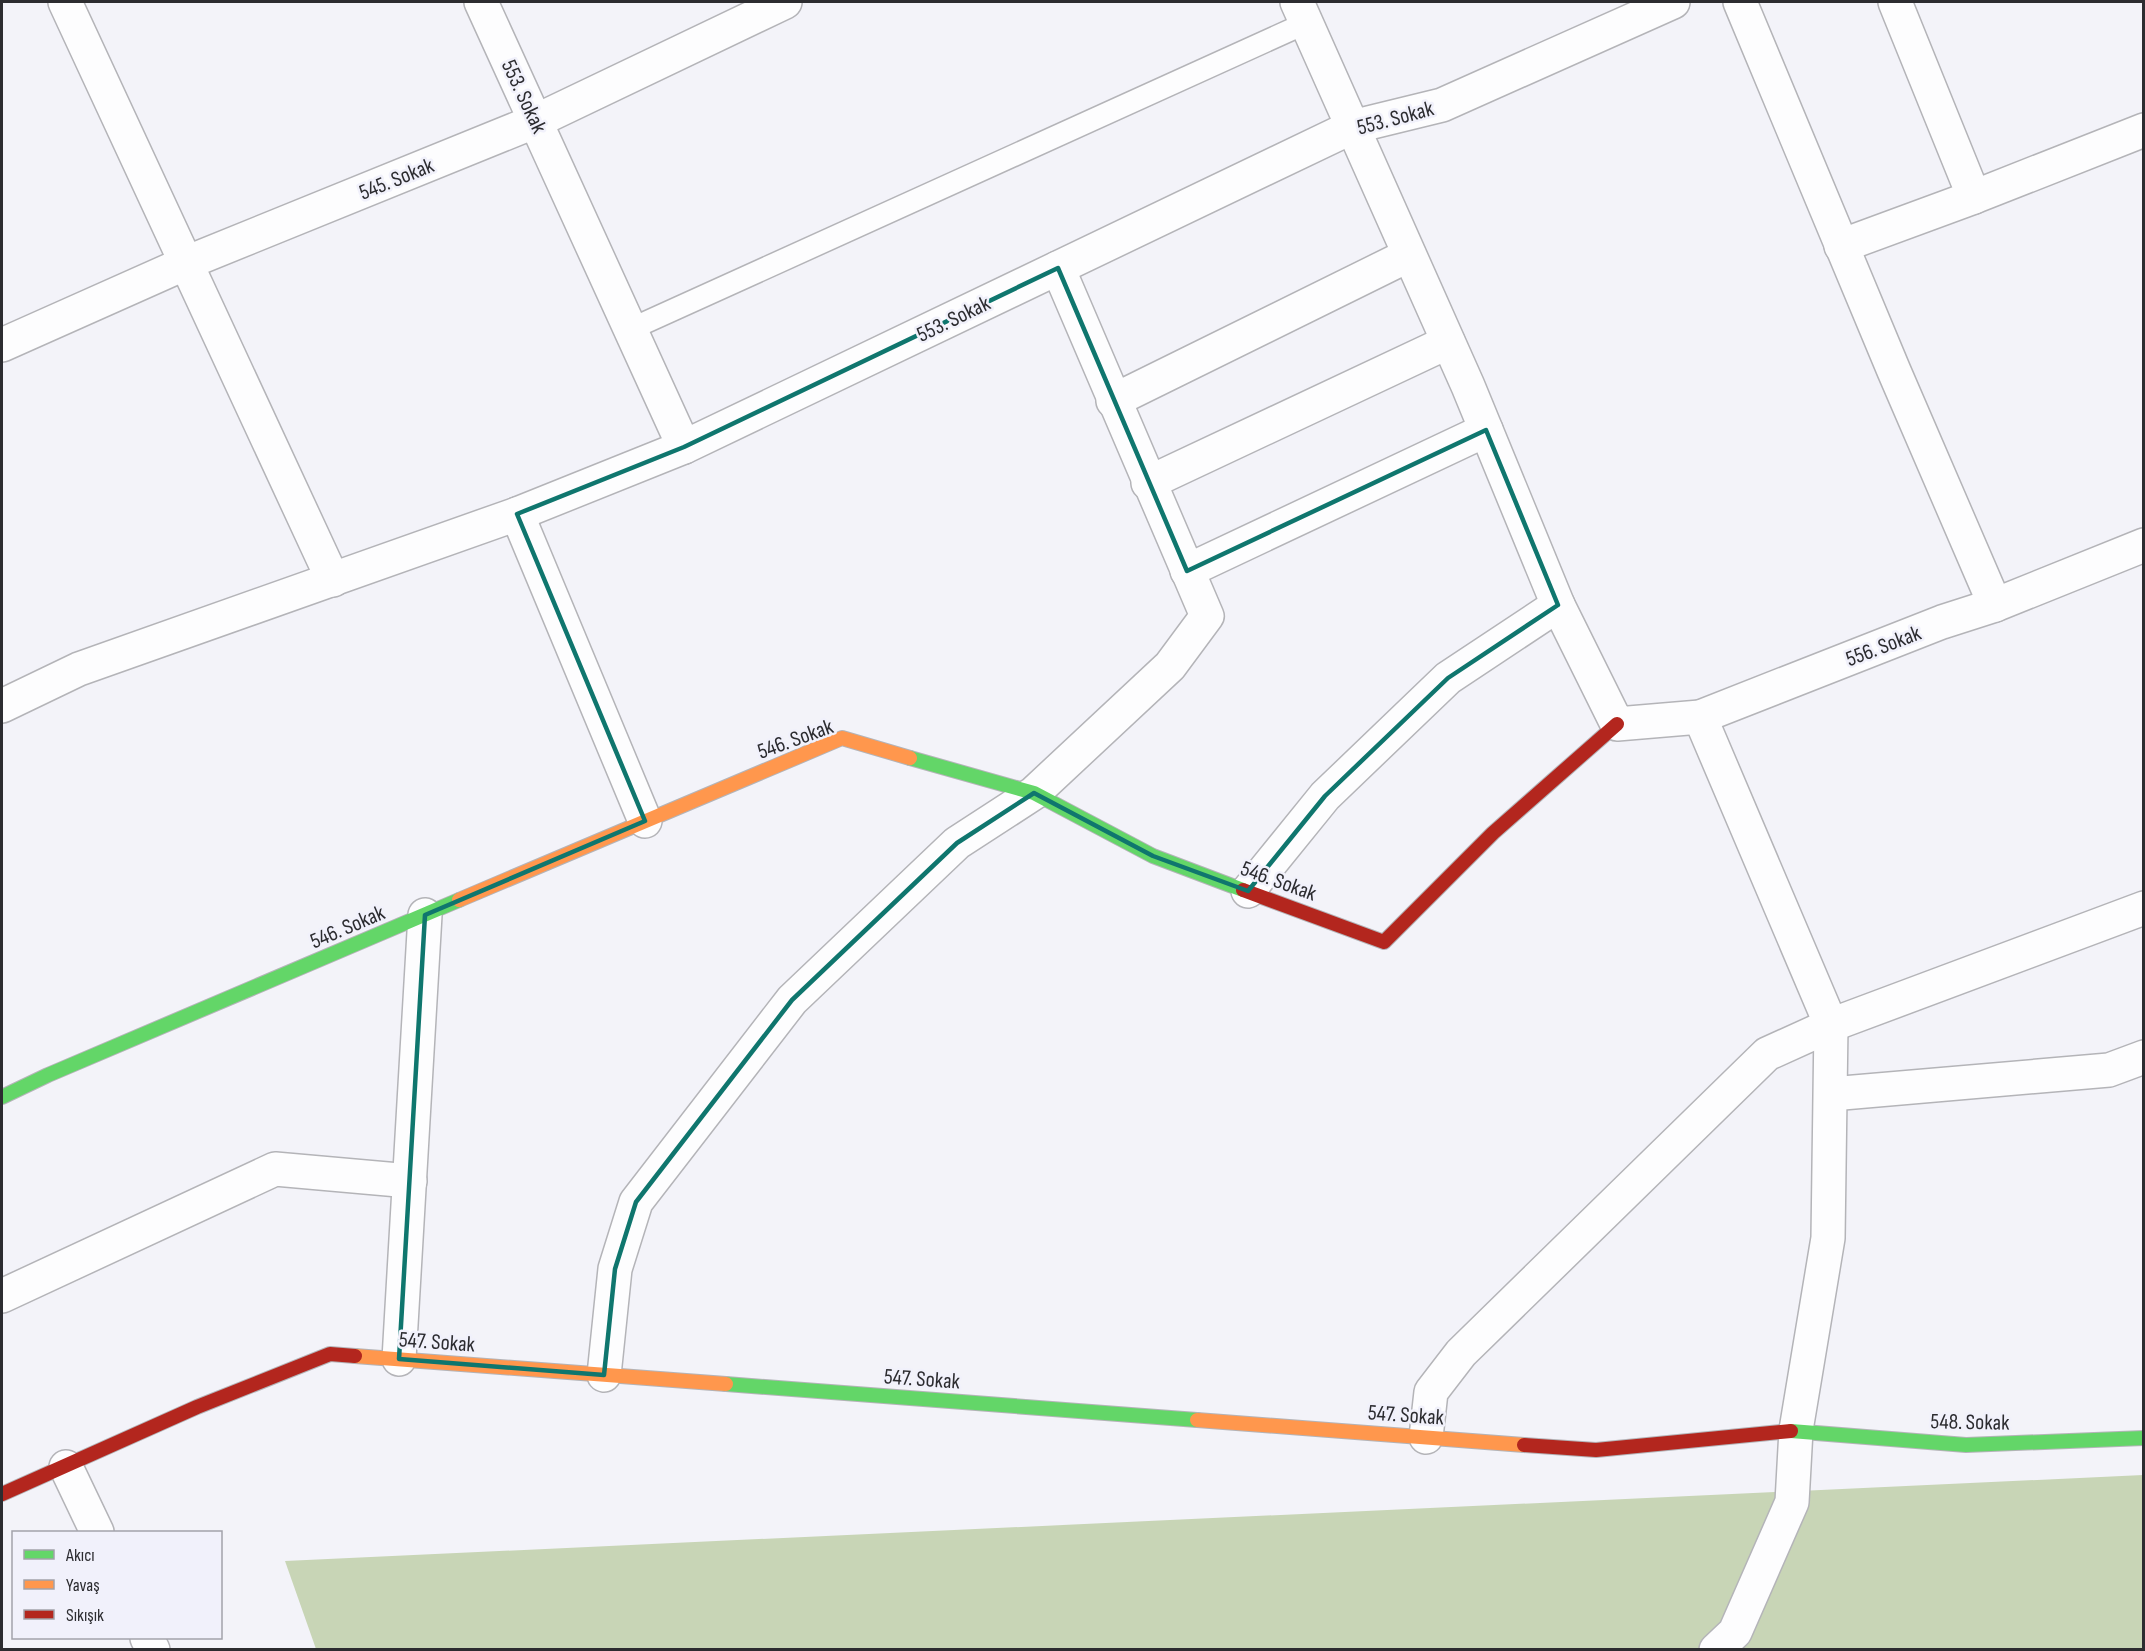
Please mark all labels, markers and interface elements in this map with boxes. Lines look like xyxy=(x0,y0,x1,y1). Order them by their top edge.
street label: 553. Sokak xyxy=(495,55,553,138)
street label: 553. Sokak xyxy=(1354,95,1437,142)
street label: 545. Sokak xyxy=(355,152,439,207)
street label: 553. Sokak xyxy=(913,290,995,349)
street label: 556. Sokak xyxy=(1842,620,1925,673)
street label: 546. Sokak xyxy=(754,713,838,766)
street label: 546. Sokak xyxy=(1237,855,1321,908)
street label: 546. Sokak xyxy=(306,899,390,955)
street label: 547. Sokak xyxy=(398,1326,476,1359)
street label: 547. Sokak xyxy=(883,1363,961,1396)
street label: 547. Sokak xyxy=(1367,1399,1445,1432)
street label: 548. Sokak xyxy=(1930,1408,2010,1437)
legend xyxy=(12,1531,222,1639)
text: Akıcı xyxy=(65,1545,95,1566)
text: Yavaş xyxy=(66,1575,100,1596)
text: Sıkışık xyxy=(66,1605,104,1626)

